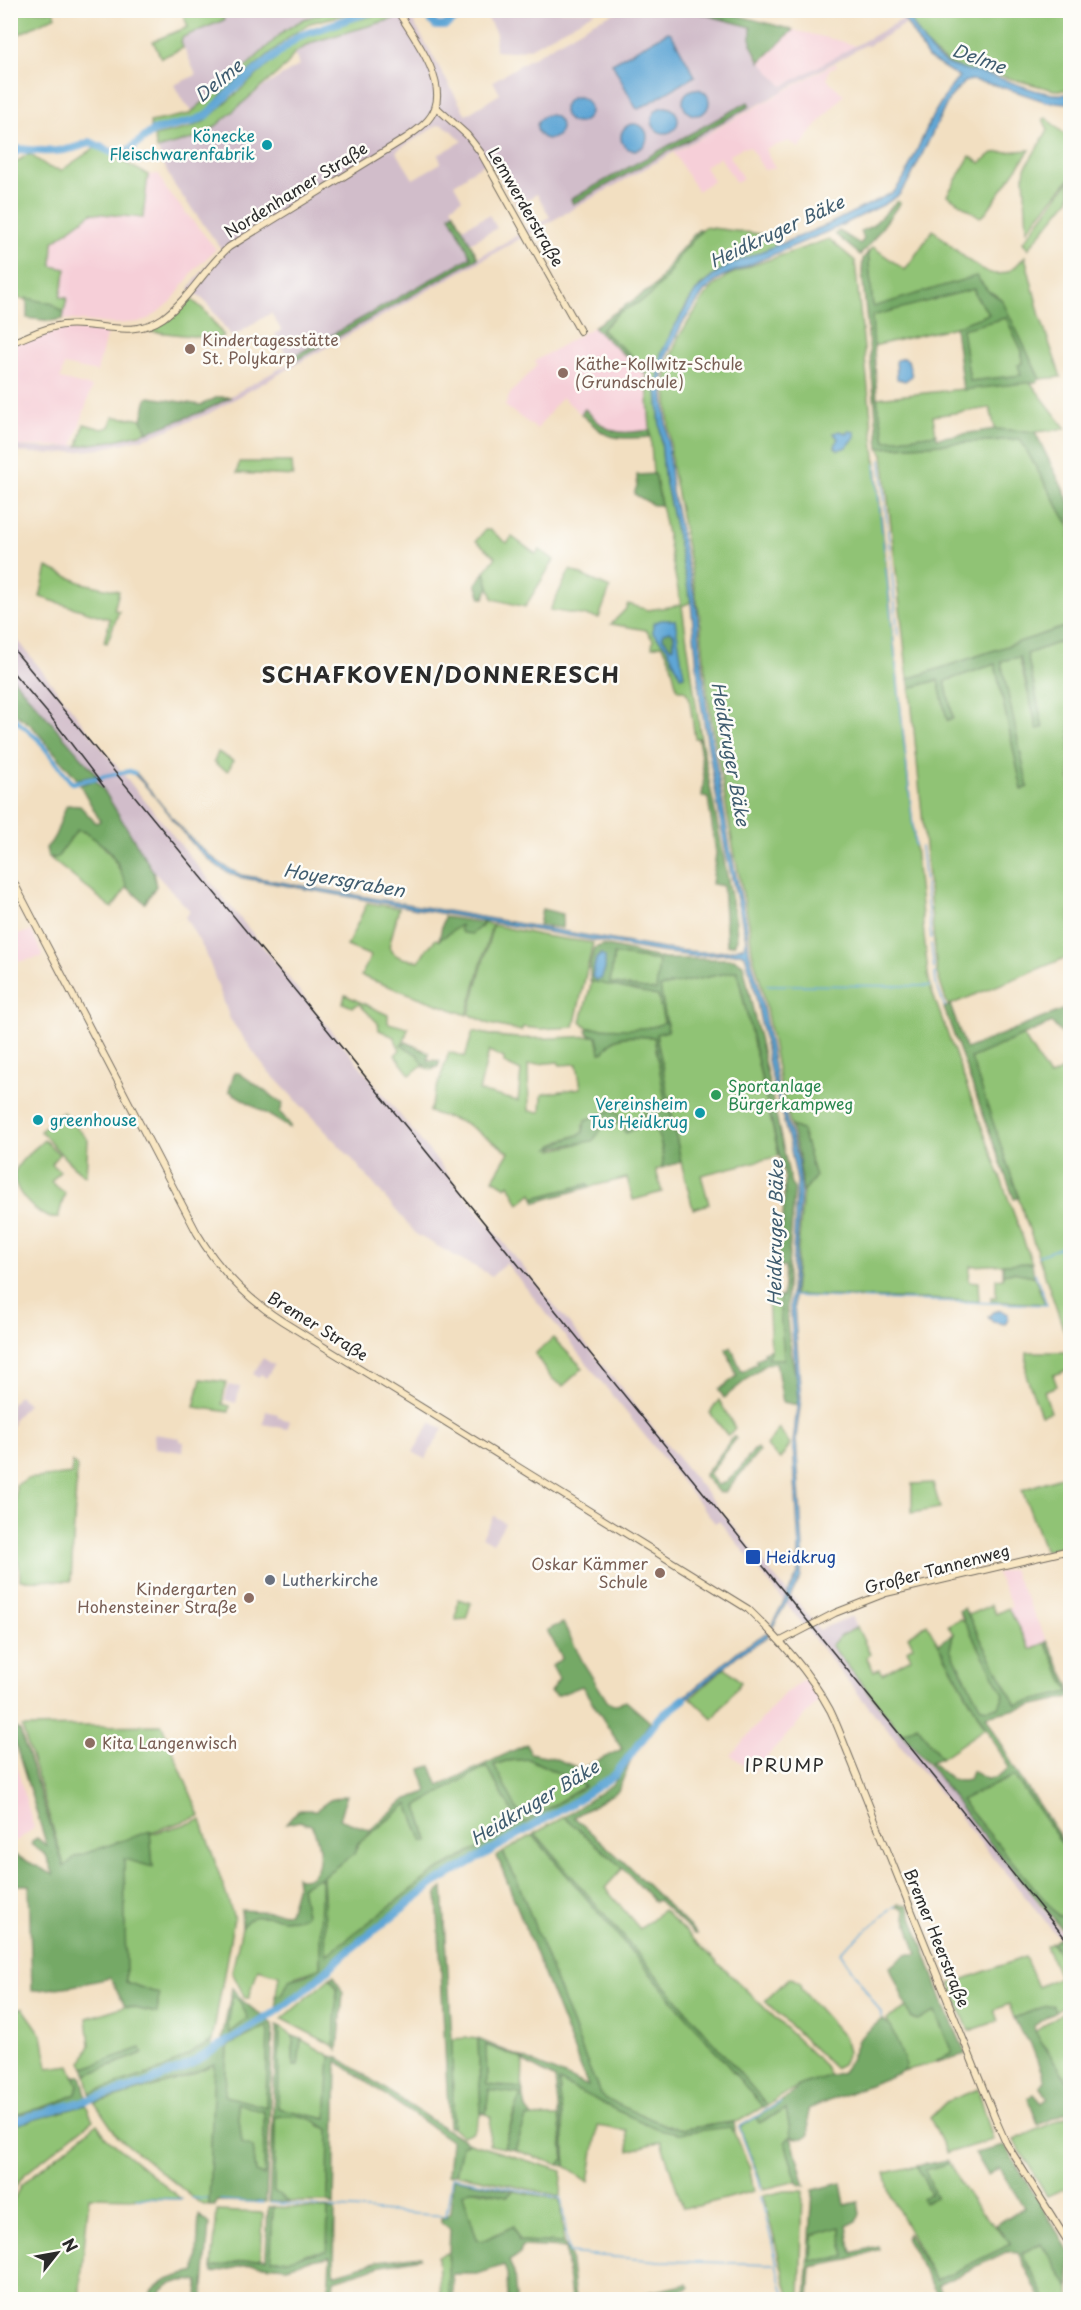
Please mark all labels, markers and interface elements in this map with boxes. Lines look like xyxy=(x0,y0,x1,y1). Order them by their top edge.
water label: Delme xyxy=(949,36,1011,80)
water label: Delme xyxy=(188,51,249,108)
place label: Könecke Fleischwarenfabrik xyxy=(109,123,255,165)
street label: Nordenhamer Straße xyxy=(219,135,372,243)
marker: Könecke Fleischwarenfabrik xyxy=(260,138,274,152)
street label: Lemwerderstraße xyxy=(483,142,571,271)
water label: Heidkruger Bäke xyxy=(705,187,849,274)
place label: Kindertagesstätte St. Polykarp xyxy=(202,327,339,369)
marker: Kindertagesstätte St. Polykarp xyxy=(183,342,197,356)
place label: Käthe-Kollwitz-Schule (Grundschule) xyxy=(575,351,743,393)
marker: Käthe-Kollwitz-Schule (Grundschule) xyxy=(556,366,570,380)
district label: SCHAFKOVEN/DONNERESCH xyxy=(262,657,620,690)
water label: Heidkruger Bäke xyxy=(706,680,758,829)
water label: Hoyersgraben xyxy=(282,856,408,904)
place label: Sportanlage Bürgerkampweg xyxy=(728,1073,853,1115)
marker: Sportanlage Bürgerkampweg xyxy=(709,1088,723,1102)
place label: Vereinsheim Tus Heidkrug xyxy=(589,1091,688,1133)
marker: Vereinsheim Tus Heidkrug xyxy=(693,1106,707,1120)
place label: greenhouse xyxy=(50,1107,137,1131)
marker: greenhouse xyxy=(31,1113,45,1127)
water label: Heidkruger Bäke xyxy=(760,1158,789,1306)
street label: Bremer Straße xyxy=(264,1285,373,1366)
street label: Großer Tannenweg xyxy=(862,1537,1012,1599)
place label: Heidkrug xyxy=(766,1544,836,1568)
marker: Heidkrug xyxy=(744,1548,762,1566)
place label: Oskar Kämmer Schule xyxy=(531,1551,649,1593)
marker: Oskar Kämmer Schule xyxy=(653,1566,667,1580)
place label: Lutherkirche xyxy=(282,1567,378,1591)
marker: Lutherkirche xyxy=(263,1573,277,1587)
place label: Kindergarten Hohensteiner Straße xyxy=(77,1576,237,1618)
marker: Kindergarten Hohensteiner Straße xyxy=(242,1591,256,1605)
place label: Kita Langenwisch xyxy=(102,1730,237,1754)
marker: Kita Langenwisch xyxy=(83,1736,97,1750)
district label: IPRUMP xyxy=(745,1751,825,1778)
water label: Heidkruger Bäke xyxy=(465,1752,605,1851)
street label: Bremer Heerstraße xyxy=(899,1865,977,2011)
north arrow xyxy=(27,2223,87,2283)
text: N xyxy=(57,2233,84,2256)

